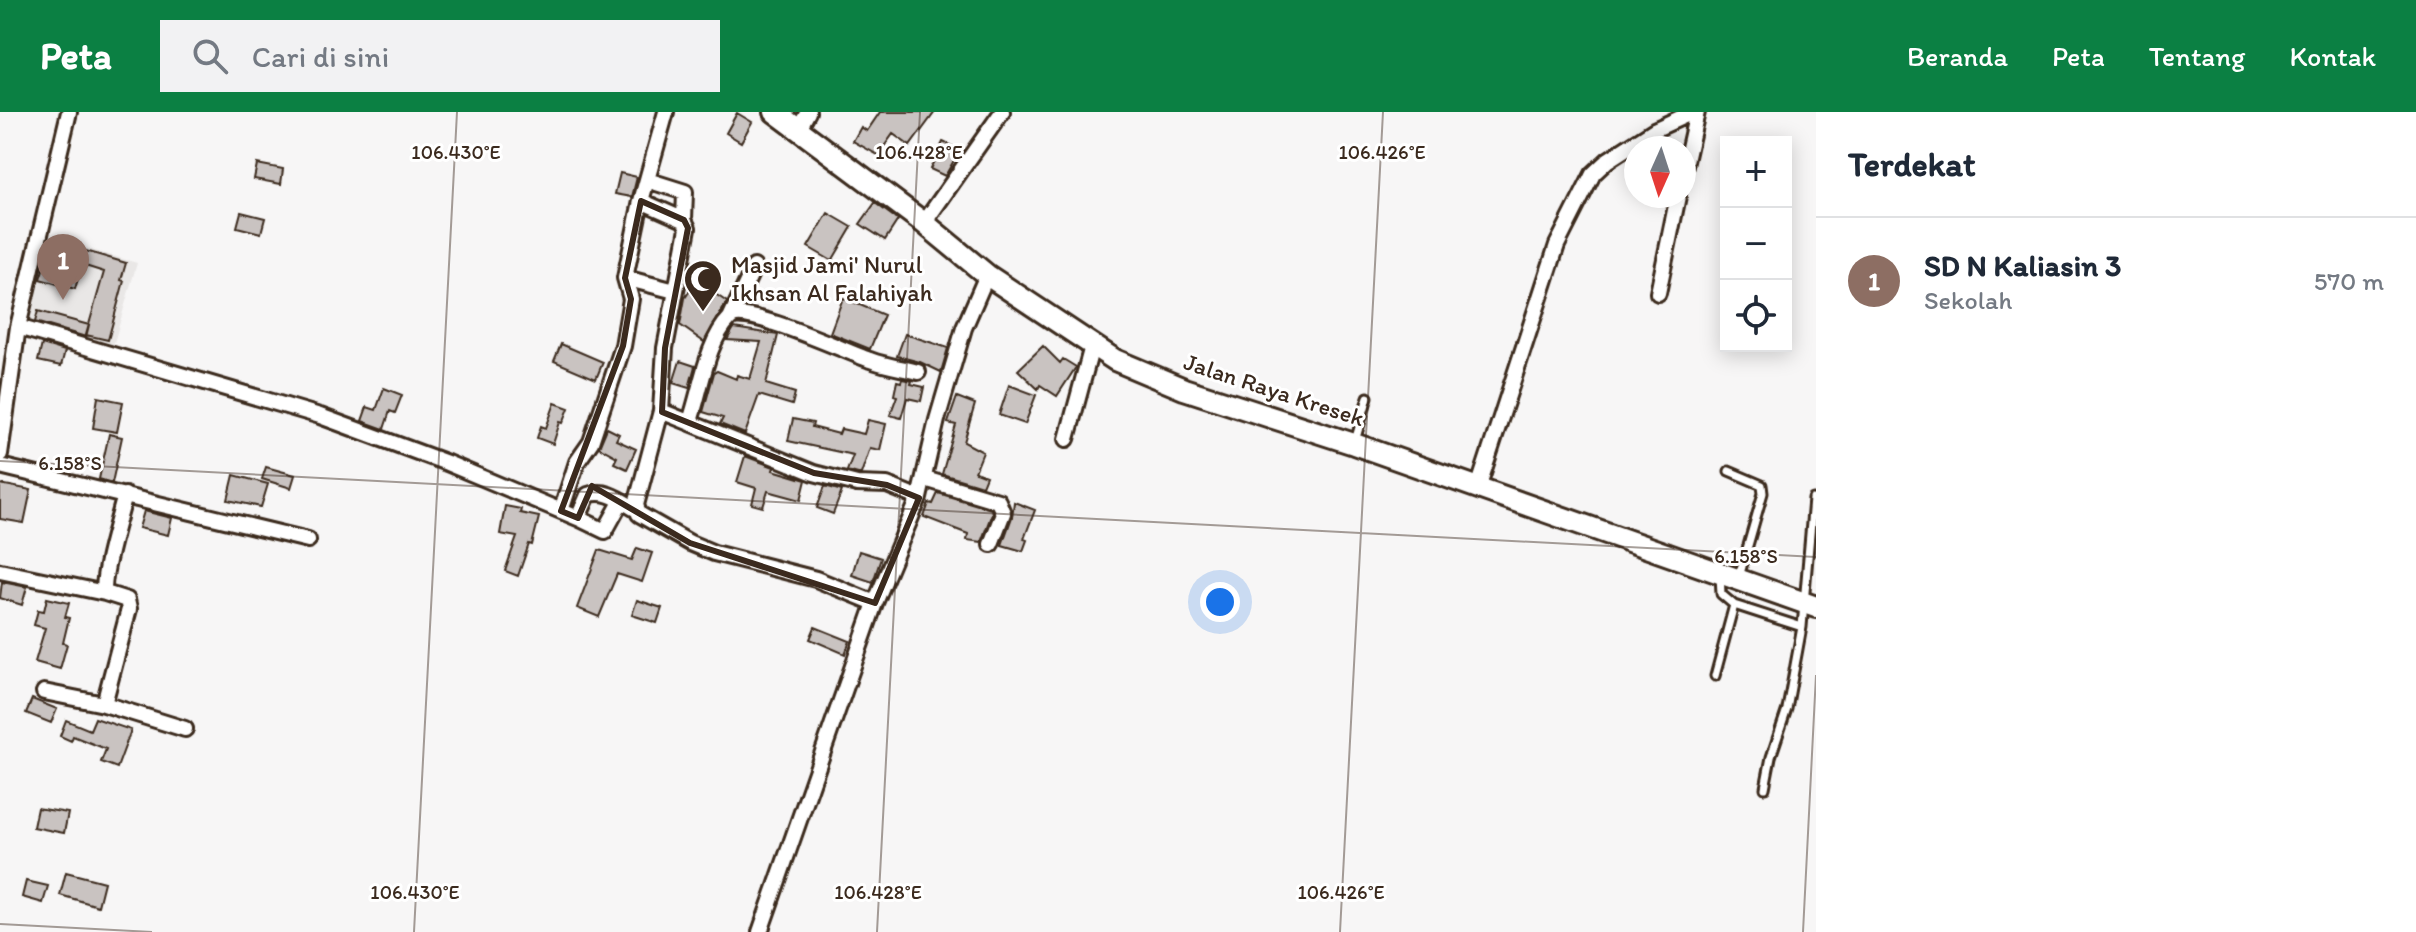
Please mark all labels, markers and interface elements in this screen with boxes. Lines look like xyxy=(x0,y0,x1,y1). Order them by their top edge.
search box xyxy=(160,20,720,92)
text: Peta xyxy=(40,33,112,79)
icon: search xyxy=(188,34,232,78)
text: Cari di sini xyxy=(252,38,389,75)
text: Beranda xyxy=(1907,39,2008,73)
text: Peta xyxy=(2052,39,2105,73)
text: Tentang xyxy=(2149,39,2245,73)
text: Kontak xyxy=(2289,39,2376,73)
north arrow xyxy=(1624,136,1696,208)
map controls xyxy=(1720,136,1792,352)
button: + xyxy=(1720,136,1792,208)
text: 106.430°E xyxy=(411,140,501,164)
text: 106.428°E xyxy=(875,140,963,164)
text: 106.426°E xyxy=(1338,140,1426,164)
text: Terdekat xyxy=(1848,144,1976,185)
button: − xyxy=(1720,208,1792,280)
pin: 1 xyxy=(37,234,89,300)
text: SD N Kaliasin 3 xyxy=(1924,247,2121,284)
place label: Masjid Jami' Nurul Ikhsan Al Falahiyah xyxy=(731,250,933,307)
mosque icon: Masjid Jami' Nurul Ikhsan Al Falahiyah xyxy=(682,258,724,313)
text: 1 xyxy=(1868,265,1880,297)
text: 570 m xyxy=(2314,265,2384,297)
button: locate xyxy=(1720,280,1792,352)
text: Sekolah xyxy=(1924,284,2012,316)
street label: Jalan Raya Kresek xyxy=(1180,347,1369,433)
text: 6.158°S xyxy=(38,451,102,475)
text: 6.158°S xyxy=(1714,544,1778,568)
your location xyxy=(1200,582,1240,622)
text: 106.430°E xyxy=(370,880,460,904)
text: 106.428°E xyxy=(834,880,922,904)
text: 106.426°E xyxy=(1297,880,1385,904)

